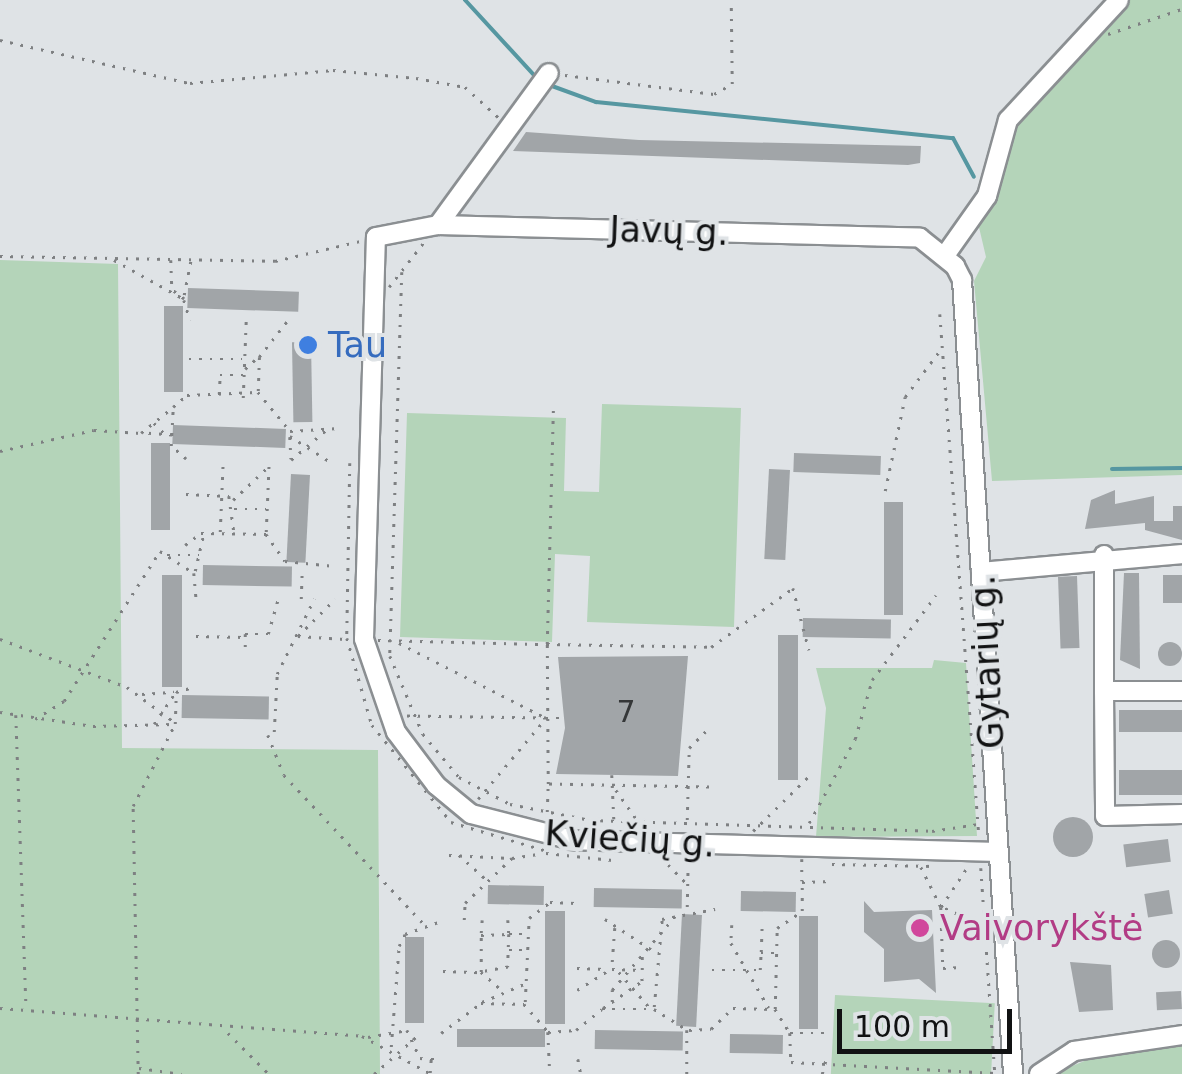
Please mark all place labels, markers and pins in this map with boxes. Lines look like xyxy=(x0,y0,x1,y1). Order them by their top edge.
place label: Tau xyxy=(328,324,387,366)
marker: Tau xyxy=(297,334,319,356)
place label: Vaivorykštė xyxy=(940,907,1143,949)
marker: Vaivorykštė xyxy=(909,917,931,939)

